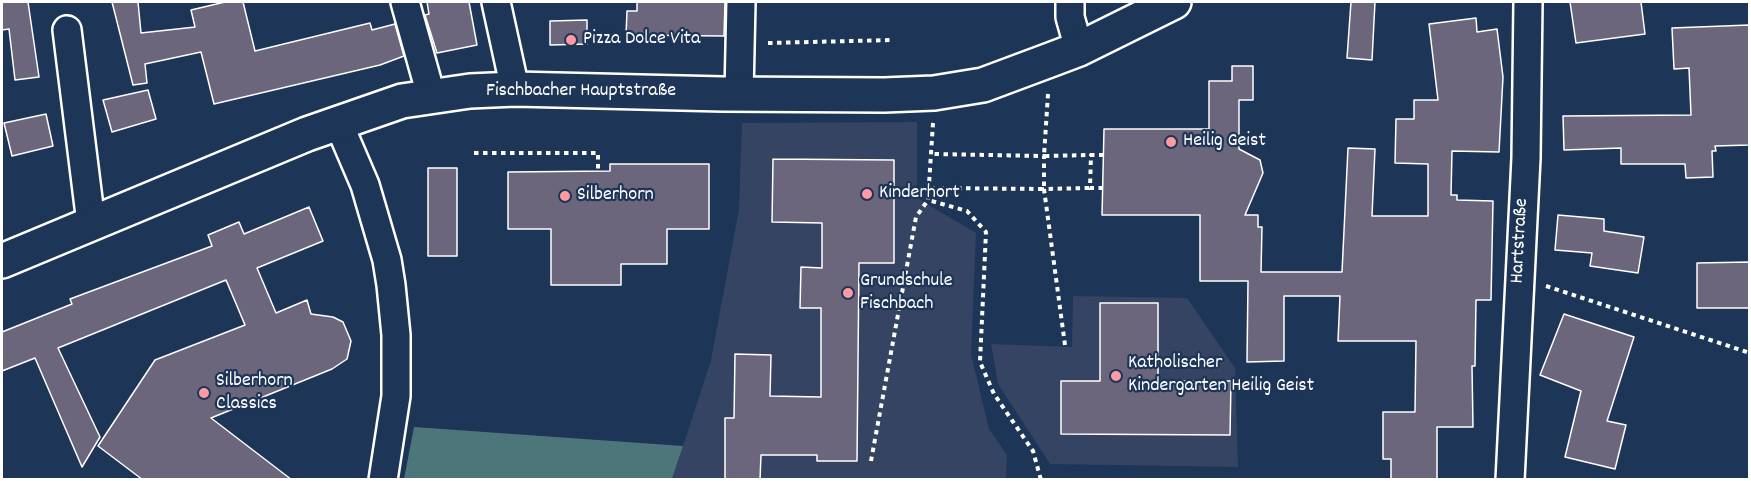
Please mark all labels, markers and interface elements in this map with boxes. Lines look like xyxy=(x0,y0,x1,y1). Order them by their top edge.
place label: Pizza Dolce Vita xyxy=(583,28,700,52)
marker: Pizza Dolce Vita xyxy=(564,33,578,47)
street label: Fischbacher Hauptstraße xyxy=(486,80,676,104)
place label: Heilig Geist xyxy=(1183,130,1266,154)
marker: Heilig Geist xyxy=(1164,135,1178,149)
place label: Kinderhort xyxy=(879,182,960,206)
place label: Silberhorn xyxy=(577,184,654,208)
marker: Kinderhort xyxy=(860,187,874,201)
marker: Silberhorn xyxy=(558,189,572,203)
street label: Hartstraße xyxy=(1507,198,1535,284)
place label: Grundschule Fischbach xyxy=(860,270,953,317)
marker: Grundschule Fischbach xyxy=(841,286,855,300)
place label: Katholischer Kindergarten Heilig Geist xyxy=(1128,352,1314,399)
marker: Katholischer Kindergarten Heilig Geist xyxy=(1109,369,1123,383)
place label: Silberhorn Classics xyxy=(216,370,293,417)
marker: Silberhorn Classics xyxy=(197,386,211,400)

